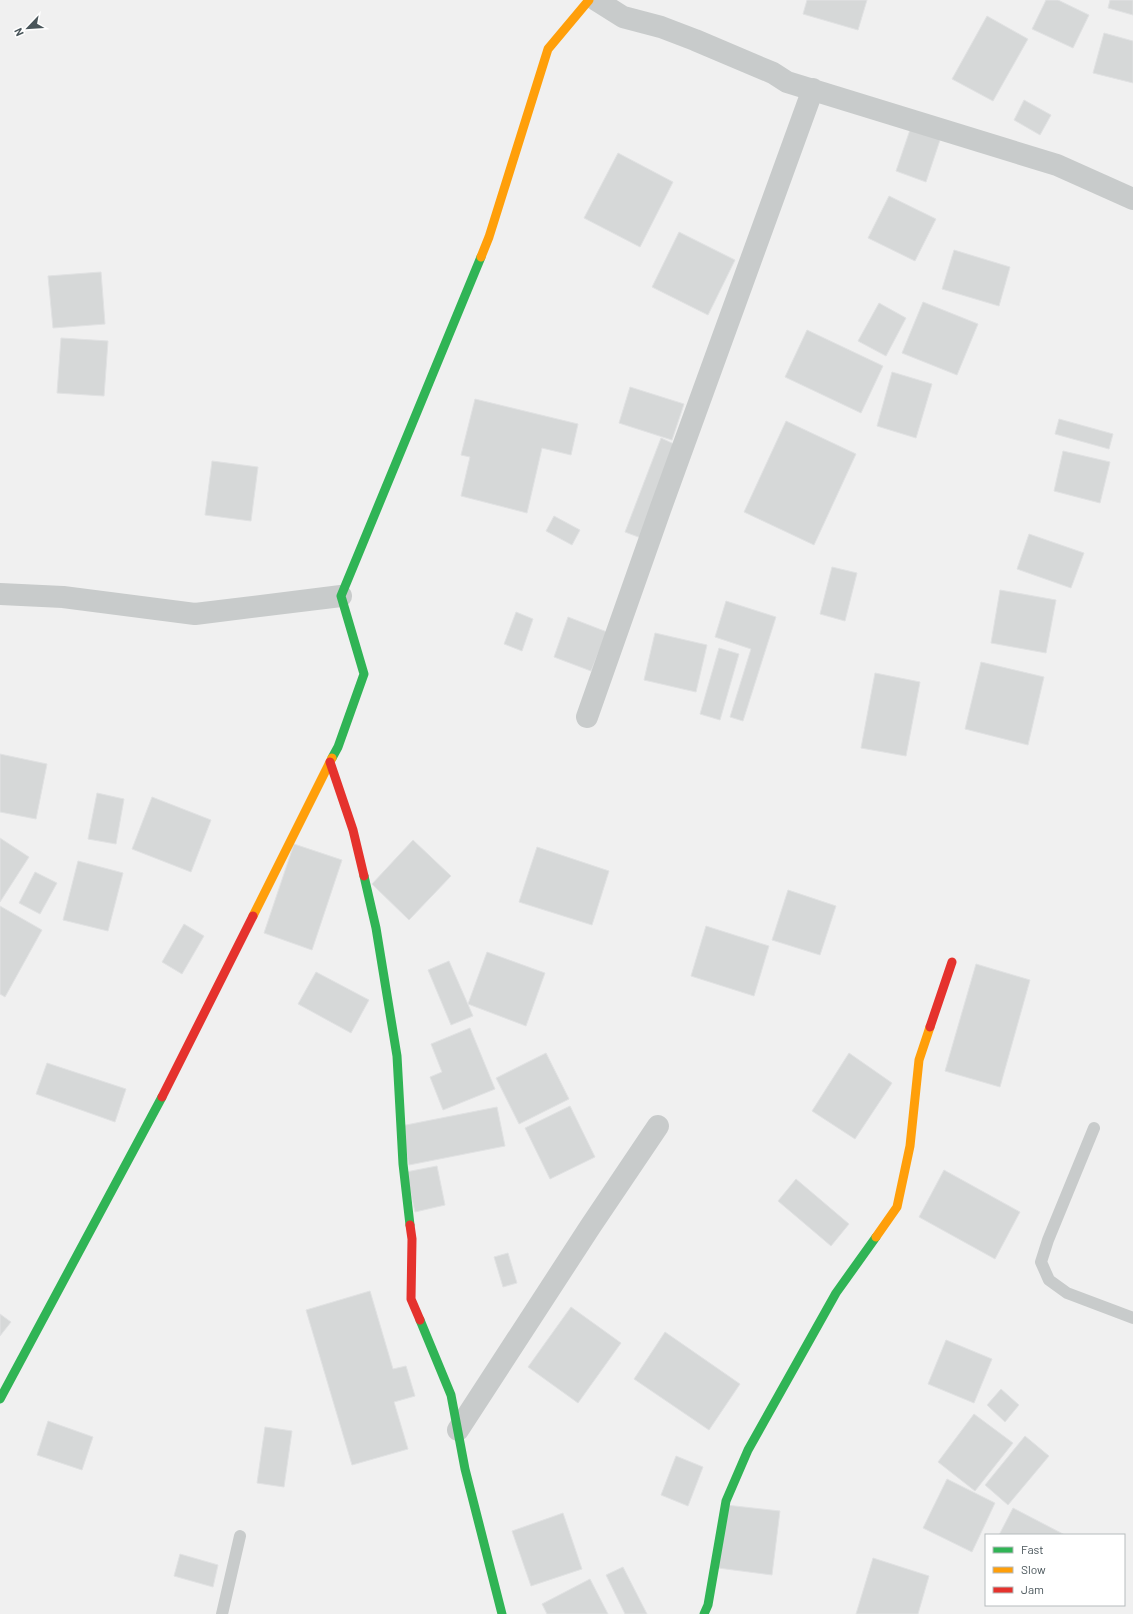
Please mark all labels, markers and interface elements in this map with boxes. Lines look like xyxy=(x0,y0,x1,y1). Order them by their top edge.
north arrow xyxy=(8,8,48,48)
text: N xyxy=(11,26,26,39)
legend xyxy=(985,1534,1125,1606)
text: Fast xyxy=(1021,1542,1044,1556)
text: Slow xyxy=(1021,1562,1046,1576)
text: Jam xyxy=(1021,1582,1044,1596)

